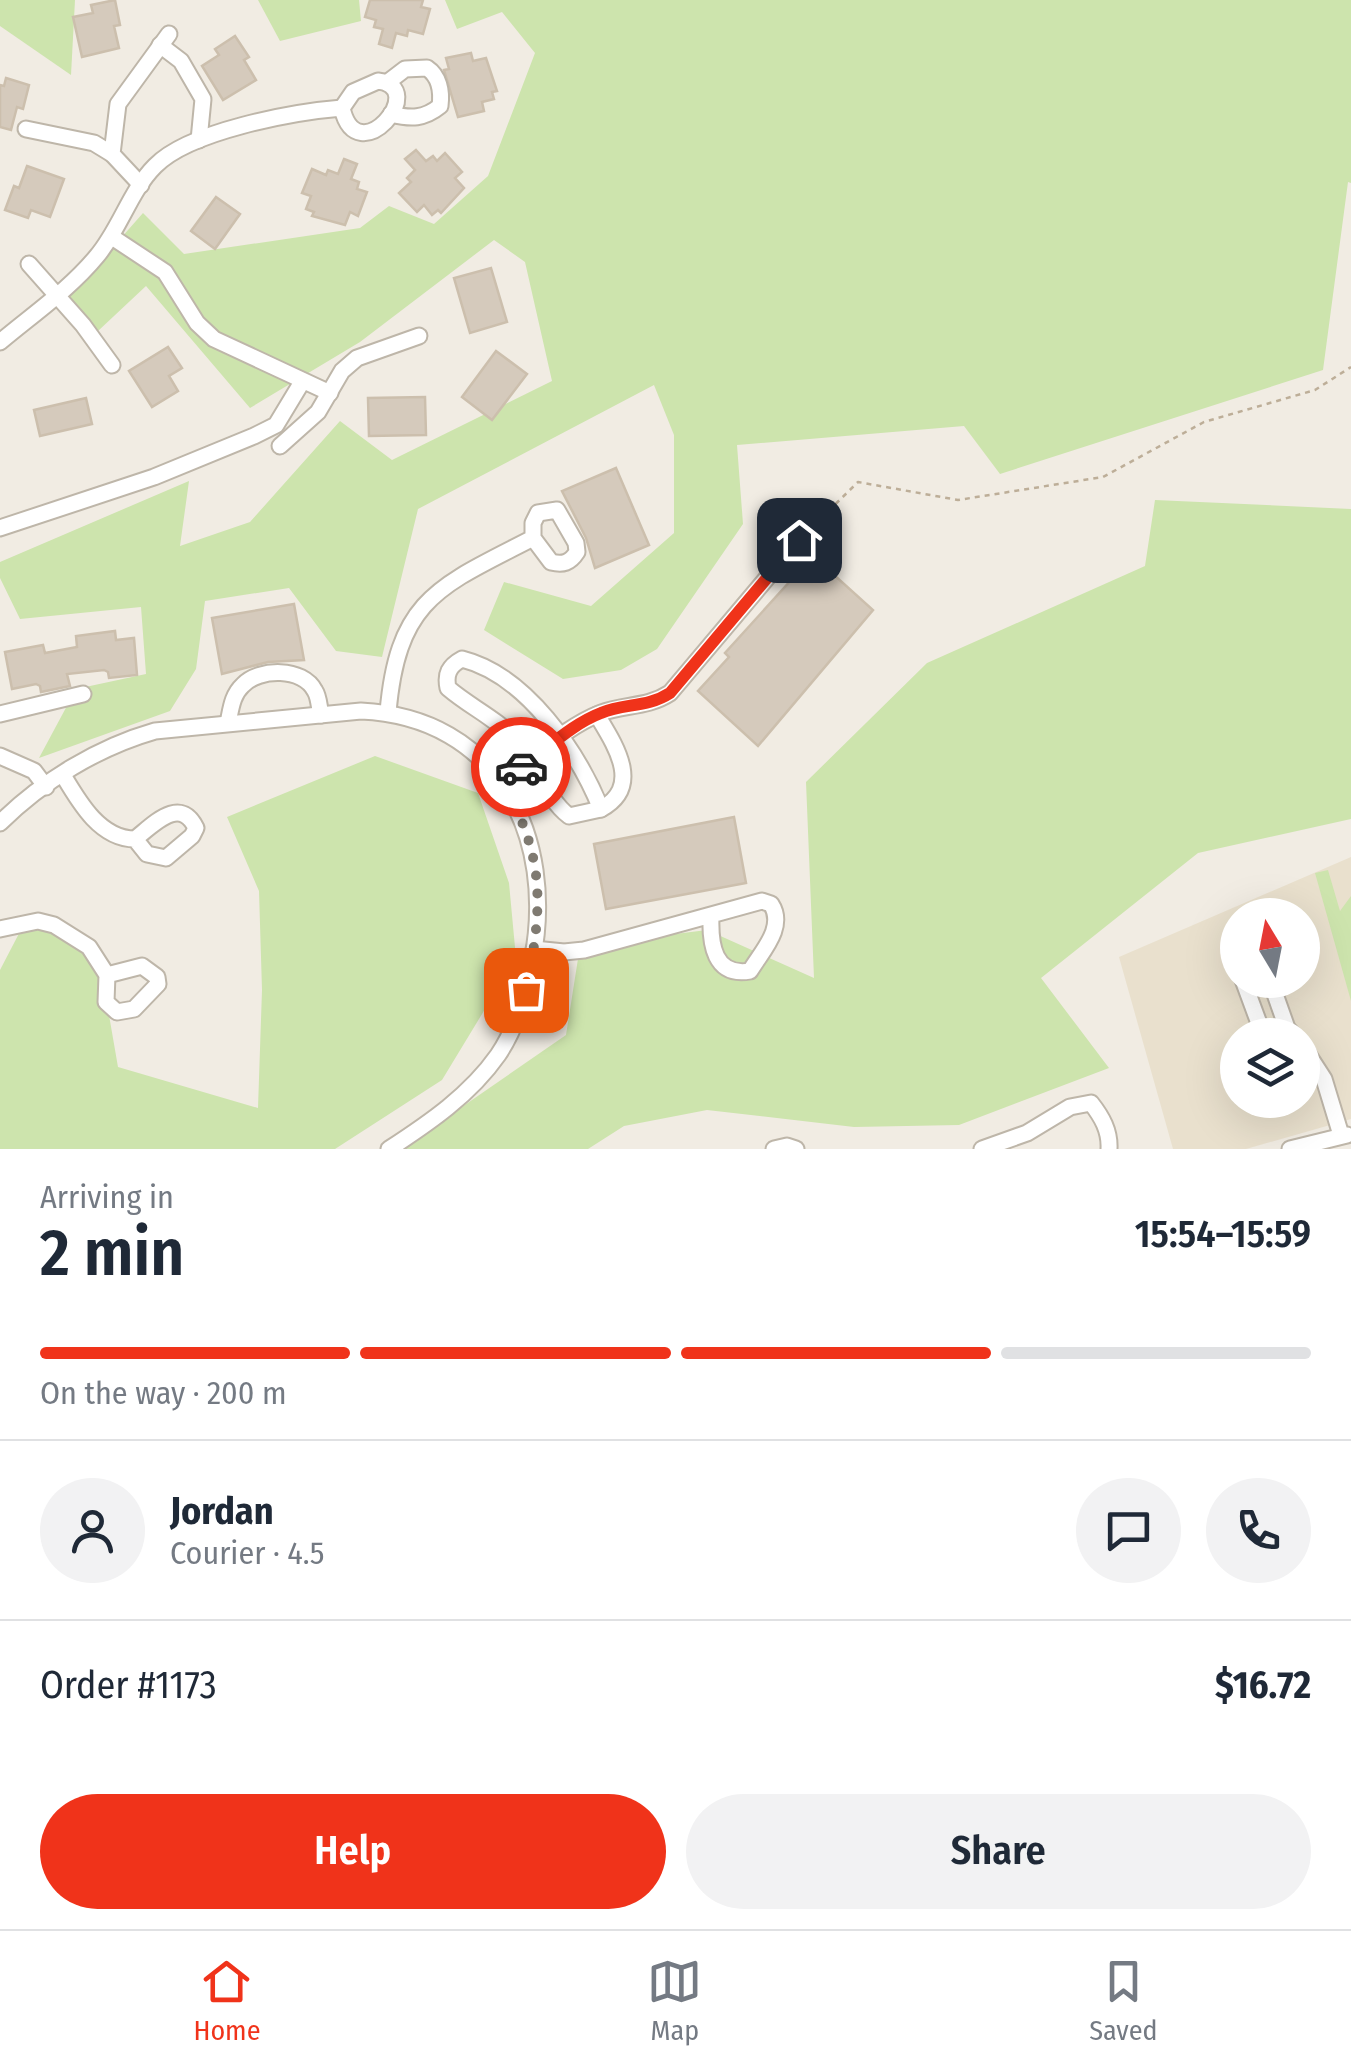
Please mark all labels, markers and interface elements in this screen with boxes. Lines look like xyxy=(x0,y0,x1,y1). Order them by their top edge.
pin xyxy=(757,498,842,583)
icon: home xyxy=(772,513,827,568)
courier xyxy=(471,717,571,817)
icon: car xyxy=(494,740,549,795)
north arrow xyxy=(1220,898,1320,998)
map controls xyxy=(1220,898,1320,1118)
pin xyxy=(484,948,569,1033)
icon: bag xyxy=(499,963,554,1018)
button: layers xyxy=(1220,1018,1320,1118)
text: Arriving in xyxy=(40,1178,174,1216)
text: 15:54–15:59 xyxy=(1135,1211,1311,1257)
text: 2 min xyxy=(40,1214,184,1292)
text: On the way · 200 m xyxy=(40,1374,287,1412)
button: person xyxy=(40,1478,145,1583)
button: chat xyxy=(1076,1478,1181,1583)
button: phone xyxy=(1206,1478,1311,1583)
text: Jordan xyxy=(170,1488,274,1534)
text: Courier · 4.5 xyxy=(170,1534,325,1572)
text: Order #1173 xyxy=(40,1662,217,1708)
text: $16.72 xyxy=(1215,1662,1311,1708)
button: Help xyxy=(40,1794,666,1909)
button: Share xyxy=(686,1794,1311,1909)
tab: Home xyxy=(193,1954,260,2047)
tab: Map xyxy=(647,1954,702,2047)
tab: Saved xyxy=(1089,1954,1158,2047)

